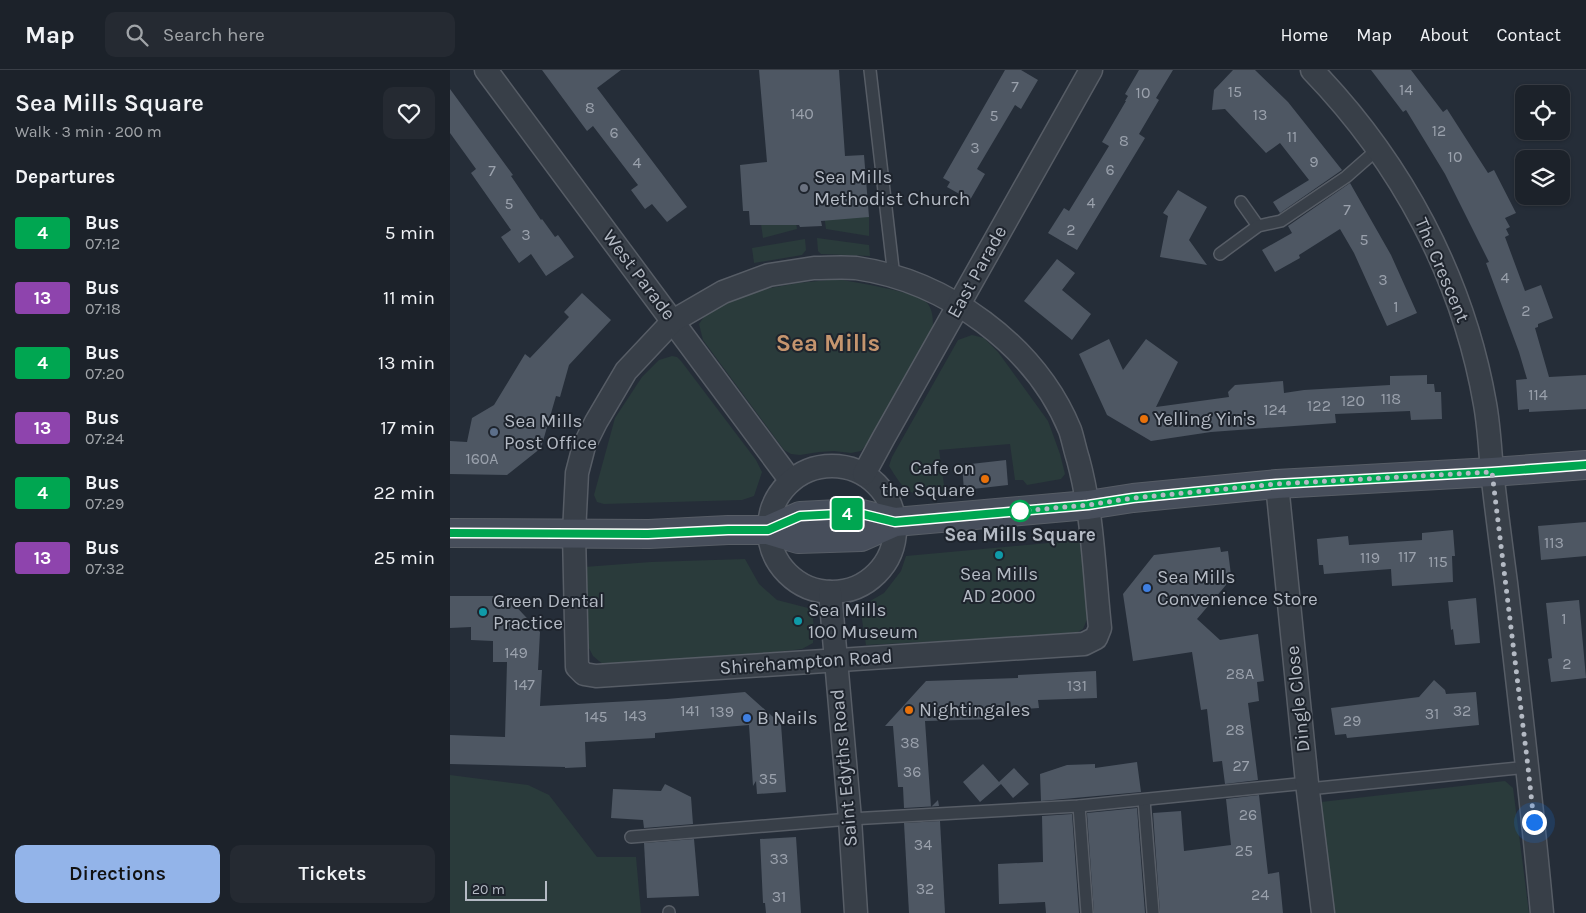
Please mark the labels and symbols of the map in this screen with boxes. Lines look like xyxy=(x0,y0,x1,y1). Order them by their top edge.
house number: 7 xyxy=(1011,77,1019,96)
house number: 14 xyxy=(1399,80,1413,99)
house number: 15 xyxy=(1228,82,1242,101)
house number: 10 xyxy=(1136,83,1150,102)
house number: 8 xyxy=(585,98,595,117)
house number: 140 xyxy=(790,104,814,123)
house number: 13 xyxy=(1253,105,1267,124)
house number: 5 xyxy=(989,106,999,125)
house number: 12 xyxy=(1432,121,1446,140)
house number: 6 xyxy=(609,123,619,142)
house number: 11 xyxy=(1287,127,1297,146)
house number: 8 xyxy=(1119,131,1129,150)
house number: 3 xyxy=(970,138,980,157)
house number: 10 xyxy=(1448,147,1462,166)
house number: 9 xyxy=(1309,152,1319,171)
house number: 4 xyxy=(633,153,642,172)
house number: 6 xyxy=(1105,160,1115,179)
house number: 7 xyxy=(488,161,496,180)
place label: Sea Mills Methodist Church xyxy=(814,166,970,210)
marker: Sea Mills Methodist Church xyxy=(798,182,810,194)
house number: 4 xyxy=(1087,193,1096,212)
house number: 5 xyxy=(504,194,514,213)
house number: 7 xyxy=(1343,200,1351,219)
street label: The Crescent xyxy=(1410,214,1474,326)
house number: 2 xyxy=(1066,220,1076,239)
street label: East Parade xyxy=(943,222,1011,322)
house number: 3 xyxy=(521,225,531,244)
street label: West Parade xyxy=(598,226,680,324)
house number: 5 xyxy=(1359,230,1369,249)
house number: 4 xyxy=(1501,268,1510,287)
house number: 3 xyxy=(1378,270,1388,289)
house number: 1 xyxy=(1393,297,1399,316)
house number: 2 xyxy=(1521,301,1531,320)
district label: Sea Mills xyxy=(776,329,880,357)
house number: 114 xyxy=(1528,385,1548,404)
house number: 118 xyxy=(1381,389,1401,408)
house number: 120 xyxy=(1341,391,1365,410)
house number: 122 xyxy=(1307,396,1331,415)
house number: 124 xyxy=(1263,400,1287,419)
place label: Yelling Yin's xyxy=(1154,408,1256,430)
place label: Sea Mills Post Office xyxy=(504,410,597,454)
marker: Yelling Yin's xyxy=(1138,413,1150,425)
marker: Sea Mills Post Office xyxy=(488,426,500,438)
house number: 160A xyxy=(465,449,499,468)
place label: Cafe on the Square xyxy=(881,457,975,501)
marker: Cafe on the Square xyxy=(979,473,991,485)
line badge: 4 xyxy=(831,498,863,530)
marker: Sea Mills Square xyxy=(1009,500,1031,522)
place label: Sea Mills Square xyxy=(944,524,1096,546)
house number: 113 xyxy=(1544,533,1564,552)
house number: 117 xyxy=(1398,547,1417,566)
house number: 119 xyxy=(1360,548,1380,567)
marker: Sea Mills AD 2000 xyxy=(993,549,1005,561)
house number: 115 xyxy=(1428,552,1448,571)
place label: Sea Mills AD 2000 xyxy=(960,563,1038,607)
place label: Sea Mills Convenience Store xyxy=(1157,566,1318,610)
marker: Sea Mills Convenience Store xyxy=(1141,582,1153,594)
place label: Green Dental Practice xyxy=(493,590,604,634)
place label: Sea Mills 100 Museum xyxy=(808,599,918,643)
marker: Green Dental Practice xyxy=(477,606,489,618)
house number: 1 xyxy=(1561,609,1567,628)
marker: Sea Mills 100 Museum xyxy=(792,615,804,627)
house number: 149 xyxy=(504,643,528,662)
street label: Shirehampton Road xyxy=(719,645,893,679)
street label: Dingle Close xyxy=(1281,645,1315,753)
house number: 2 xyxy=(1562,654,1572,673)
house number: 28A xyxy=(1226,664,1254,683)
house number: 147 xyxy=(513,675,535,694)
house number: 131 xyxy=(1067,676,1087,695)
street label: Saint Edyths Road xyxy=(826,688,862,848)
place label: Nightingales xyxy=(919,699,1030,721)
house number: 141 xyxy=(680,701,700,720)
house number: 32 xyxy=(1453,701,1471,720)
house number: 139 xyxy=(710,702,734,721)
marker: Nightingales xyxy=(903,704,915,716)
house number: 31 xyxy=(1425,704,1439,723)
house number: 143 xyxy=(623,706,647,725)
house number: 145 xyxy=(584,707,608,726)
place label: B Nails xyxy=(757,707,818,729)
house number: 29 xyxy=(1343,711,1361,730)
marker: B Nails xyxy=(741,712,753,724)
house number: 28 xyxy=(1225,720,1245,739)
house number: 38 xyxy=(900,733,920,752)
house number: 27 xyxy=(1233,756,1250,775)
house number: 36 xyxy=(903,762,921,781)
house number: 35 xyxy=(759,769,777,788)
house number: 26 xyxy=(1239,805,1257,824)
your location xyxy=(1522,810,1547,835)
house number: 34 xyxy=(914,835,932,854)
house number: 25 xyxy=(1235,841,1253,860)
house number: 33 xyxy=(770,849,788,868)
scale bar xyxy=(465,878,548,901)
house number: 32 xyxy=(916,879,934,898)
house number: 24 xyxy=(1251,885,1269,904)
house number: 31 xyxy=(772,887,786,906)

